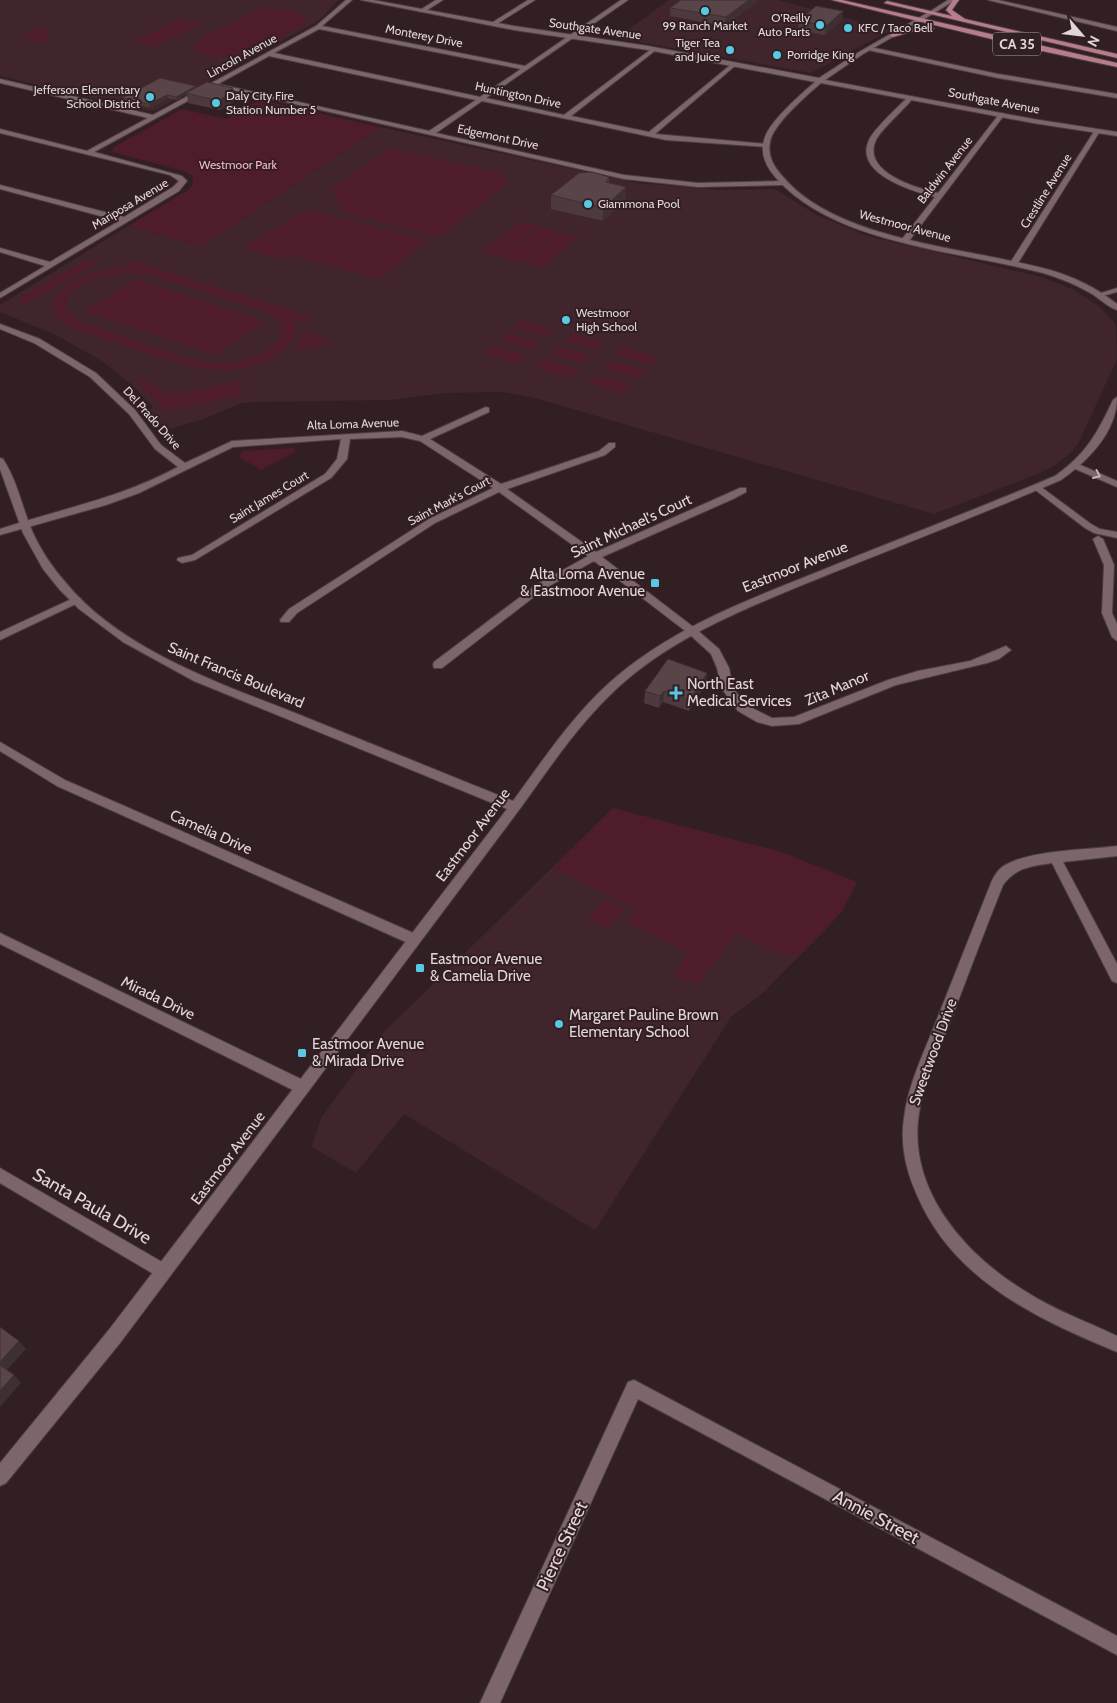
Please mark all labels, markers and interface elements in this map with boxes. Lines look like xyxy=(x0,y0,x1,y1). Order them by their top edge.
marker: 99 Ranch Market xyxy=(699,5,711,17)
place label: O'Reilly Auto Parts xyxy=(758,10,810,39)
north arrow xyxy=(1057,10,1107,60)
street label: Southgate Avenue xyxy=(548,15,642,42)
place label: 99 Ranch Market xyxy=(662,18,748,33)
marker: O'Reilly Auto Parts xyxy=(814,19,826,31)
place label: KFC / Taco Bell xyxy=(858,20,933,35)
street label: Monterey Drive xyxy=(384,21,464,50)
marker: KFC / Taco Bell xyxy=(842,22,854,34)
street label: Lincoln Avenue xyxy=(204,30,279,81)
road number: CA 35 xyxy=(993,33,1041,56)
text: N xyxy=(1083,33,1104,50)
place label: Tiger Tea and Juice xyxy=(675,35,720,64)
marker: Tiger Tea and Juice xyxy=(724,44,736,56)
place label: Porridge King xyxy=(787,47,855,62)
marker: Porridge King xyxy=(771,49,783,61)
street label: Huntington Drive xyxy=(474,78,562,111)
place label: Jefferson Elementary School District xyxy=(33,82,140,111)
street label: Southgate Avenue xyxy=(947,84,1041,117)
place label: Daly City Fire Station Number 5 xyxy=(226,88,316,117)
marker: Jefferson Elementary School District xyxy=(144,91,156,103)
marker: Daly City Fire Station Number 5 xyxy=(210,97,222,109)
street label: Edgemont Drive xyxy=(456,121,540,152)
street label: Baldwin Avenue xyxy=(914,133,975,206)
street label: Crestline Avenue xyxy=(1017,151,1074,231)
park label: Westmoor Park xyxy=(199,157,278,172)
street label: Mariposa Avenue xyxy=(89,175,171,232)
place label: Giammona Pool xyxy=(598,196,680,211)
marker: Giammona Pool xyxy=(582,198,594,210)
street label: Westmoor Avenue xyxy=(858,206,953,245)
place label: Westmoor High School xyxy=(576,305,637,334)
marker: Westmoor High School xyxy=(560,314,572,326)
street label: Del Prado Drive xyxy=(120,383,185,452)
street label: Alta Loma Avenue xyxy=(307,414,399,433)
street label: Saint James Court xyxy=(226,467,311,526)
one-way arrow xyxy=(1092,469,1101,480)
street label: Saint Mark's Court xyxy=(405,473,492,528)
street label: Saint Michael's Court xyxy=(568,490,694,562)
street label: Eastmoor Avenue xyxy=(740,538,851,596)
place label: Alta Loma Avenue & Eastmoor Avenue xyxy=(520,565,645,600)
marker: Alta Loma Avenue & Eastmoor Avenue xyxy=(649,577,661,589)
street label: Saint Francis Boulevard xyxy=(165,638,307,712)
street label: Zita Manor xyxy=(802,666,872,709)
place label: North East Medical Services xyxy=(687,675,791,710)
marker: North East Medical Services xyxy=(669,686,683,700)
street label: Eastmoor Avenue xyxy=(432,785,514,885)
street label: Camelia Drive xyxy=(167,806,255,858)
place label: Eastmoor Avenue & Camelia Drive xyxy=(430,950,542,985)
marker: Eastmoor Avenue & Camelia Drive xyxy=(414,962,426,974)
street label: Mirada Drive xyxy=(118,972,198,1024)
street label: Sweetwood Drive xyxy=(905,996,961,1108)
place label: Margaret Pauline Brown Elementary School xyxy=(569,1006,719,1041)
marker: Margaret Pauline Brown Elementary School xyxy=(553,1018,565,1030)
place label: Eastmoor Avenue & Mirada Drive xyxy=(312,1035,424,1070)
marker: Eastmoor Avenue & Mirada Drive xyxy=(296,1047,308,1059)
street label: Eastmoor Avenue xyxy=(187,1108,269,1208)
street label: Santa Paula Drive xyxy=(29,1163,155,1249)
street label: Annie Street xyxy=(829,1485,923,1549)
street label: Pierce Street xyxy=(532,1498,592,1594)

